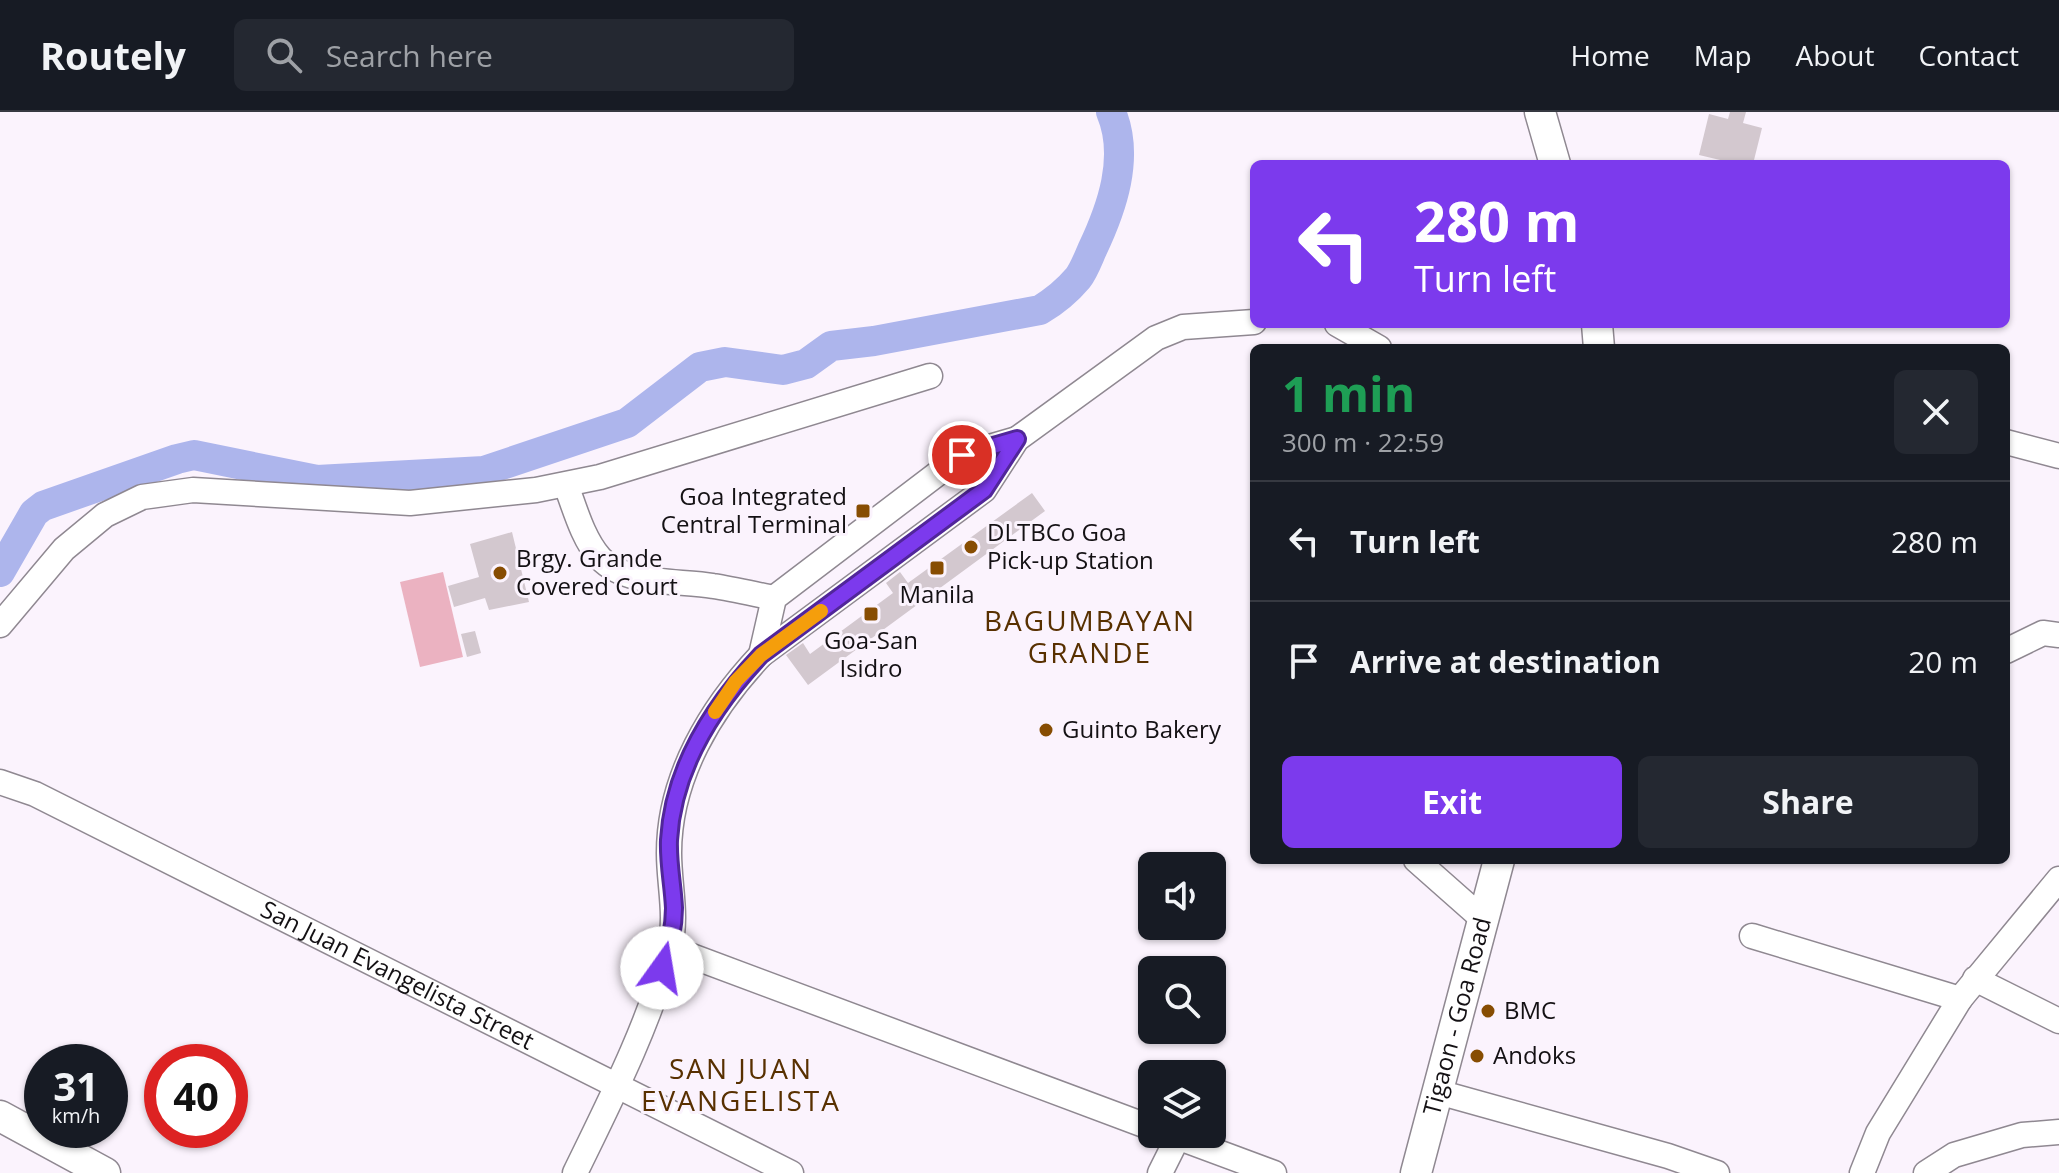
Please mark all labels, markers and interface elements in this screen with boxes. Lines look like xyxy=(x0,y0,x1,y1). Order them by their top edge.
search box xyxy=(234,19,794,91)
text: Routely xyxy=(40,29,186,81)
icon: search xyxy=(262,33,306,77)
text: Search here xyxy=(326,35,493,76)
text: Home xyxy=(1571,36,1650,74)
text: Map xyxy=(1694,36,1752,74)
text: About xyxy=(1796,36,1874,74)
text: Contact xyxy=(1918,36,2019,74)
text: 280 m xyxy=(1414,182,1580,258)
icon: left xyxy=(1282,192,1386,296)
text: Turn left xyxy=(1414,254,1556,303)
text: 1 min xyxy=(1282,361,1415,426)
button: close xyxy=(1894,370,1978,454)
pin xyxy=(928,421,996,489)
text: 300 m · 22:59 xyxy=(1282,424,1444,460)
icon: arrive xyxy=(940,433,984,477)
place label: Goa Integrated Central Terminal xyxy=(661,479,847,540)
marker: Goa Integrated Central Terminal xyxy=(854,502,872,520)
place label: DLTBCo Goa Pick-up Station xyxy=(987,515,1154,576)
icon: left xyxy=(1282,519,1326,563)
text: Turn left xyxy=(1350,521,1480,562)
text: 280 m xyxy=(1891,521,1978,562)
marker: DLTBCo Goa Pick-up Station xyxy=(962,538,980,556)
place label: Brgy. Grande Covered Court xyxy=(516,541,678,602)
marker: Manila xyxy=(928,559,946,577)
marker: Brgy. Grande Covered Court xyxy=(491,564,509,582)
place label: Manila xyxy=(899,577,975,610)
district label: BAGUMBAYAN GRANDE xyxy=(984,601,1196,671)
marker: Goa-San Isidro xyxy=(862,605,880,623)
place label: Goa-San Isidro xyxy=(824,623,918,684)
icon: arrive xyxy=(1282,639,1326,683)
text: Arrive at destination xyxy=(1350,641,1661,682)
text: 20 m xyxy=(1908,641,1978,682)
place label: Guinto Bakery xyxy=(1062,712,1222,745)
marker: Guinto Bakery xyxy=(1037,721,1055,739)
button: Exit xyxy=(1282,756,1622,848)
button: Share xyxy=(1638,756,1978,848)
map controls xyxy=(1138,852,1226,1148)
button: sound xyxy=(1138,852,1226,940)
street label: San Juan Evangelista Street xyxy=(256,892,540,1057)
street label: Tigaon - Goa Road xyxy=(1414,913,1498,1119)
position arrow xyxy=(620,926,704,1010)
button: search xyxy=(1138,956,1226,1044)
place label: BMC xyxy=(1504,993,1556,1026)
marker: BMC xyxy=(1479,1002,1497,1020)
place label: Andoks xyxy=(1493,1038,1576,1071)
speed limit sign: 40 xyxy=(144,1044,248,1148)
marker: Andoks xyxy=(1468,1047,1486,1065)
district label: SAN JUAN EVANGELISTA xyxy=(641,1049,841,1119)
text: 31 xyxy=(53,1058,99,1113)
button: layers xyxy=(1138,1060,1226,1148)
text: km/h xyxy=(52,1102,100,1129)

